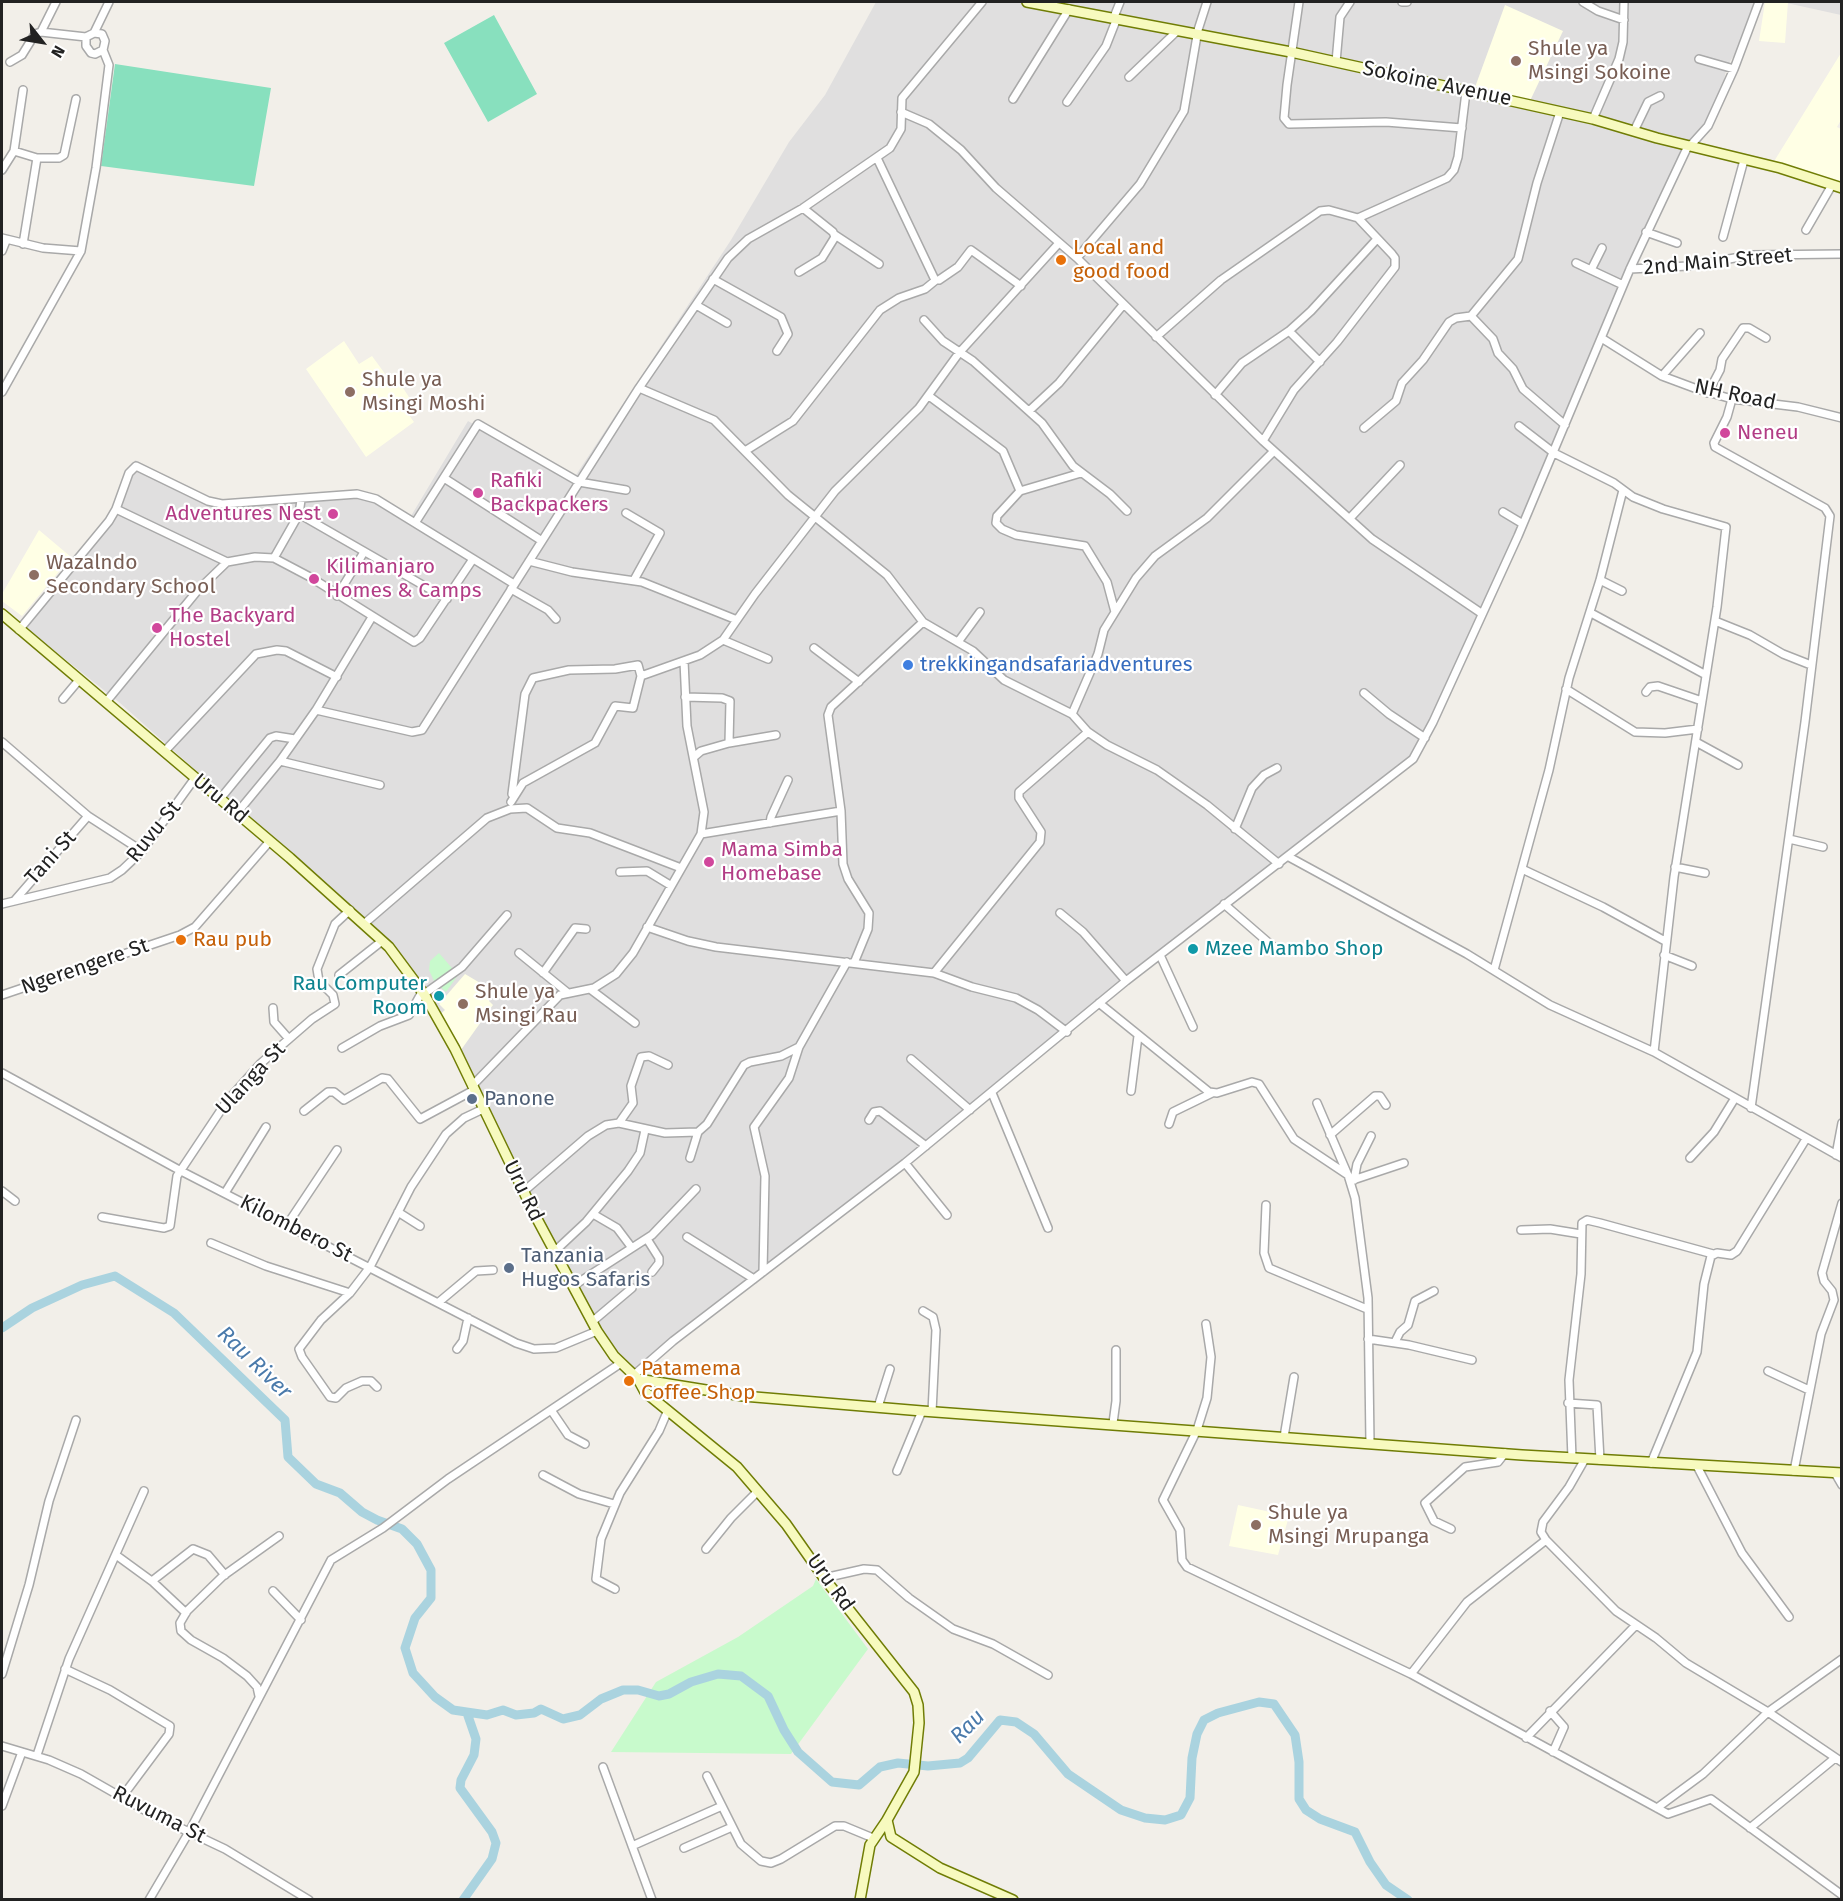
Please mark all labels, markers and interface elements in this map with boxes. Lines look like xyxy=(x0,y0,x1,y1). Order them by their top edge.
north arrow xyxy=(12,12,72,72)
place label: Shule ya Msingi Sokoine xyxy=(1528,36,1671,86)
text: N xyxy=(47,42,69,61)
marker: Shule ya Msingi Sokoine xyxy=(1509,54,1523,68)
street label: Sokoine Avenue xyxy=(1360,56,1514,112)
place label: Local and good food xyxy=(1073,235,1170,285)
street label: 2nd Main Street xyxy=(1643,243,1793,281)
marker: Local and good food xyxy=(1054,253,1068,267)
place label: Shule ya Msingi Moshi xyxy=(362,367,485,417)
street label: NH Road xyxy=(1692,374,1778,416)
marker: Shule ya Msingi Moshi xyxy=(343,385,357,399)
place label: Neneu xyxy=(1737,420,1799,446)
marker: Neneu xyxy=(1718,426,1732,440)
place label: Rafiki Backpackers xyxy=(490,468,608,518)
marker: Rafiki Backpackers xyxy=(471,486,485,500)
place label: Adventures Nest xyxy=(165,501,321,527)
marker: Adventures Nest xyxy=(326,507,340,521)
place label: Wazalndo Secondary School xyxy=(46,550,216,600)
place label: Kilimanjaro Homes & Camps xyxy=(326,554,481,604)
marker: Wazalndo Secondary School xyxy=(27,568,41,582)
marker: Kilimanjaro Homes & Camps xyxy=(307,572,321,586)
place label: The Backyard Hostel xyxy=(169,603,296,653)
marker: The Backyard Hostel xyxy=(150,621,164,635)
place label: trekkingandsafariadventures xyxy=(920,652,1193,678)
marker: trekkingandsafariadventures xyxy=(901,658,915,672)
street label: Uru Rd xyxy=(187,769,253,829)
street label: Ruvu St xyxy=(122,796,186,868)
street label: Tani St xyxy=(20,826,82,890)
place label: Mama Simba Homebase xyxy=(721,837,843,887)
marker: Mama Simba Homebase xyxy=(702,855,716,869)
place label: Rau pub xyxy=(193,927,272,953)
street label: Ngerengere St xyxy=(18,933,152,1001)
marker: Rau pub xyxy=(174,933,188,947)
place label: Mzee Mambo Shop xyxy=(1205,936,1383,962)
marker: Mzee Mambo Shop xyxy=(1186,942,1200,956)
place label: Rau Computer Room xyxy=(292,971,427,1021)
place label: Shule ya Msingi Rau xyxy=(475,979,578,1029)
marker: Rau Computer Room xyxy=(432,989,446,1003)
marker: Shule ya Msingi Rau xyxy=(456,997,470,1011)
street label: Ulanga St xyxy=(211,1037,291,1121)
place label: Panone xyxy=(484,1086,555,1112)
marker: Panone xyxy=(465,1092,479,1106)
street label: Uru Rd xyxy=(497,1156,549,1226)
street label: Kilombero St xyxy=(236,1190,356,1268)
place label: Tanzania Hugos Safaris xyxy=(521,1243,650,1293)
marker: Tanzania Hugos Safaris xyxy=(502,1261,516,1275)
water label: Rau River xyxy=(211,1321,297,1405)
place label: Patamema Coffee Shop xyxy=(641,1356,755,1406)
marker: Patamema Coffee Shop xyxy=(622,1374,636,1388)
place label: Shule ya Msingi Mrupanga xyxy=(1268,1500,1429,1550)
marker: Shule ya Msingi Mrupanga xyxy=(1249,1518,1263,1532)
street label: Uru Rd xyxy=(801,1549,859,1617)
water label: Rau xyxy=(945,1704,991,1750)
street label: Ruvuma St xyxy=(108,1781,210,1849)

